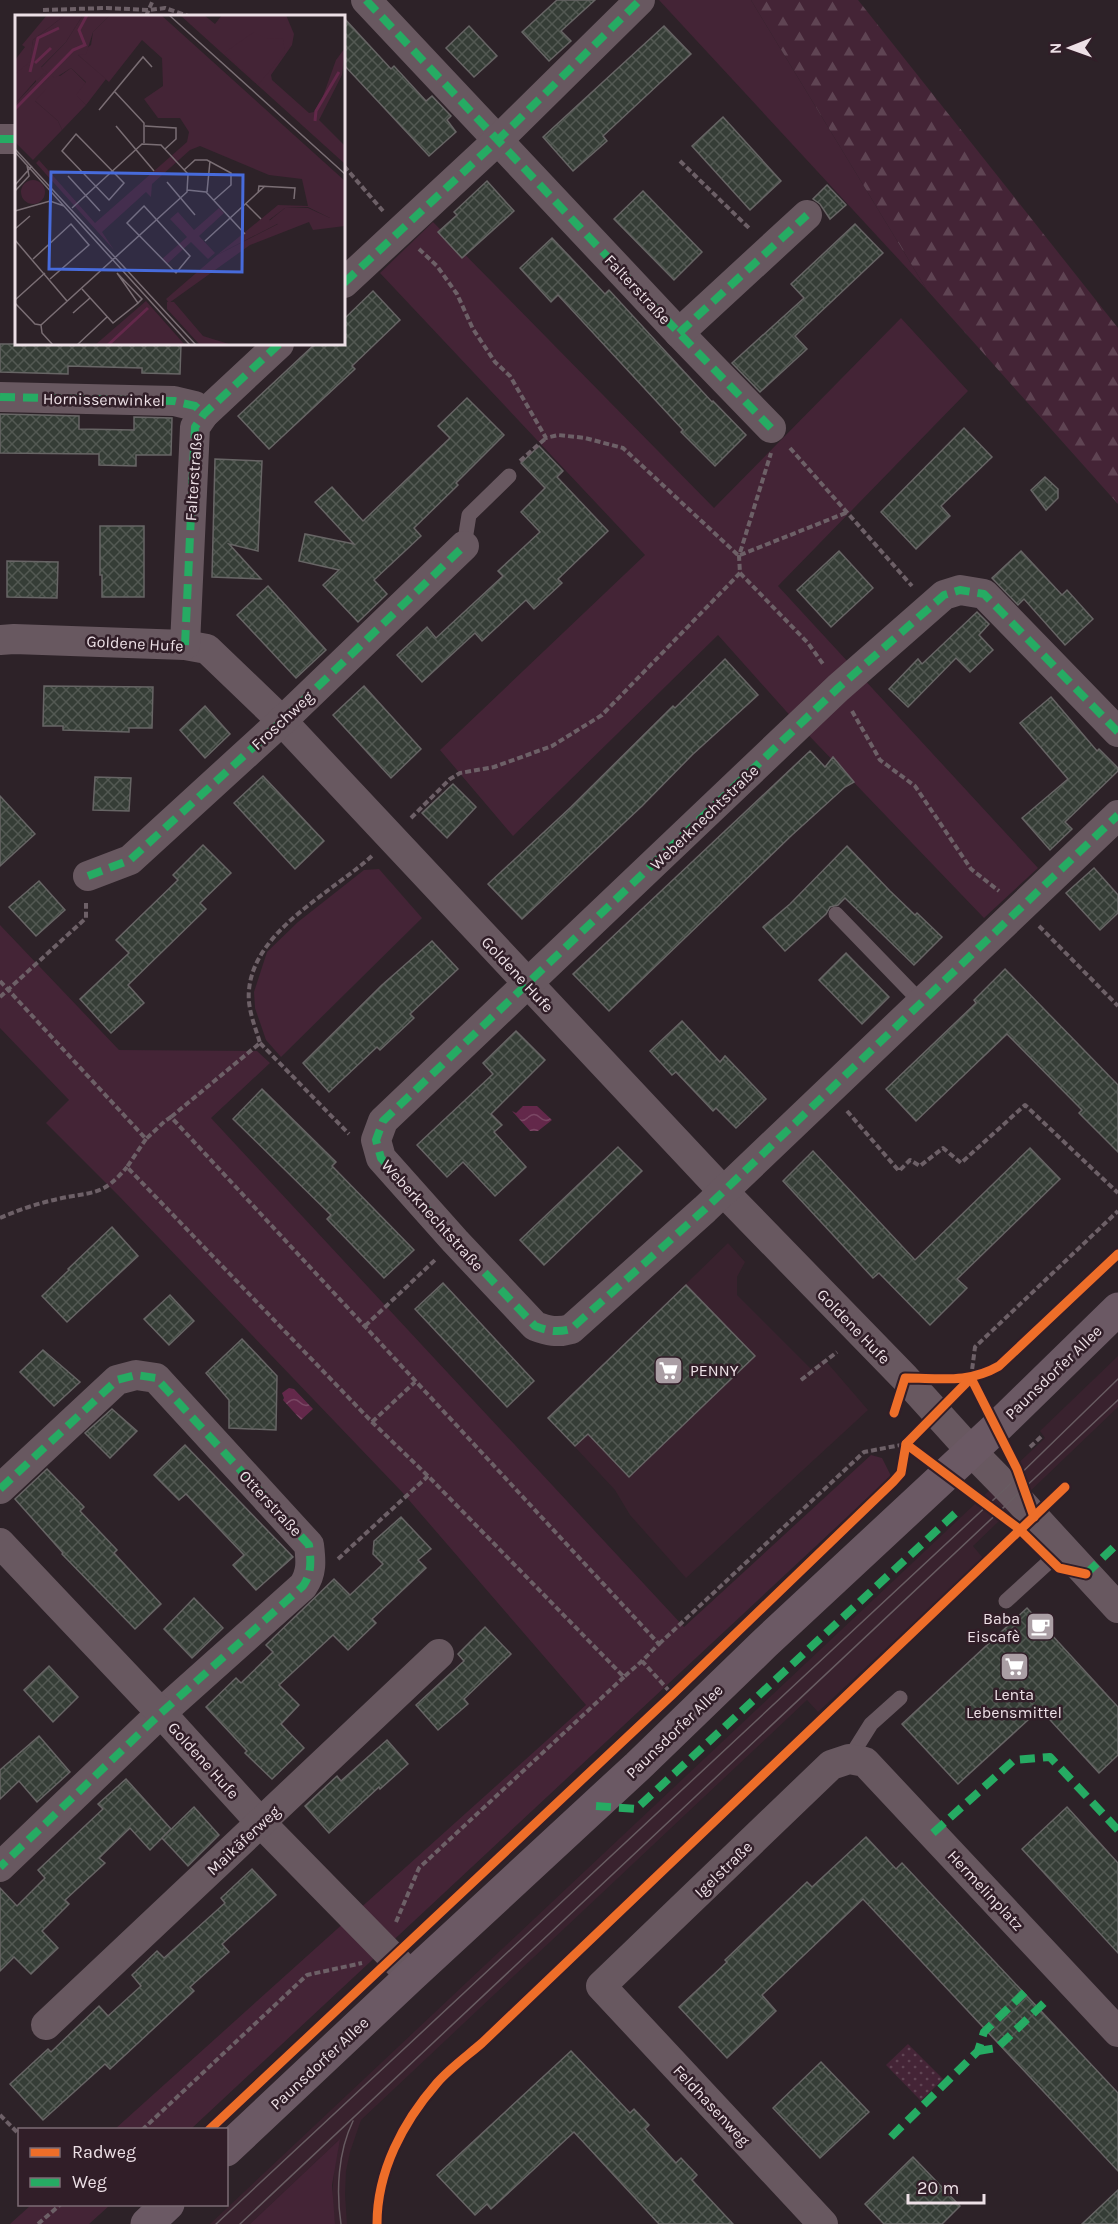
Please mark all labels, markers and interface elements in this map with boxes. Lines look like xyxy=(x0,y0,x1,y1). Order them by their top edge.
inset map xyxy=(15,15,345,345)
north arrow xyxy=(1040,18,1100,78)
text: N xyxy=(1046,42,1065,54)
street label: Falterstraße xyxy=(601,251,675,328)
street label: Hornissenwinkel xyxy=(43,389,165,410)
street label: Falterstraße xyxy=(181,432,206,522)
street label: Goldene Hufe xyxy=(86,631,184,656)
street label: Froschweg xyxy=(247,687,317,754)
street label: Weberknechtstraße xyxy=(646,761,763,874)
street label: Goldene Hufe xyxy=(478,932,558,1016)
street label: Weberknechtstraße xyxy=(378,1156,488,1275)
street label: Goldene Hufe xyxy=(813,1285,894,1368)
street label: Paunsdorfer Allee xyxy=(1001,1321,1106,1423)
supermarket icon: PENNY xyxy=(653,1354,685,1386)
place label: PENNY xyxy=(690,1361,739,1380)
street label: Otterstraße xyxy=(235,1466,306,1540)
place label: Baba Eiscafè xyxy=(967,1609,1020,1646)
cafe icon: Baba Eiscafè xyxy=(1025,1611,1057,1643)
supermarket icon: Lenta Lebensmittel xyxy=(998,1650,1030,1682)
street label: Paunsdorfer Allee xyxy=(622,1680,727,1782)
place label: Lenta Lebensmittel xyxy=(966,1685,1062,1722)
street label: Goldene Hufe xyxy=(164,1718,243,1803)
street label: Maikäferweg xyxy=(203,1802,284,1879)
street label: Igelstraße xyxy=(690,1837,756,1902)
street label: Hermelinplatz xyxy=(944,1846,1028,1934)
street label: Paunsdorfer Allee xyxy=(266,2013,372,2114)
street label: Feldhasenweg xyxy=(669,2061,754,2150)
legend xyxy=(18,2128,228,2206)
text: Radweg xyxy=(72,2141,136,2163)
scale bar xyxy=(908,2167,984,2205)
text: Weg xyxy=(72,2171,107,2193)
text: 20 m xyxy=(917,2177,959,2199)

